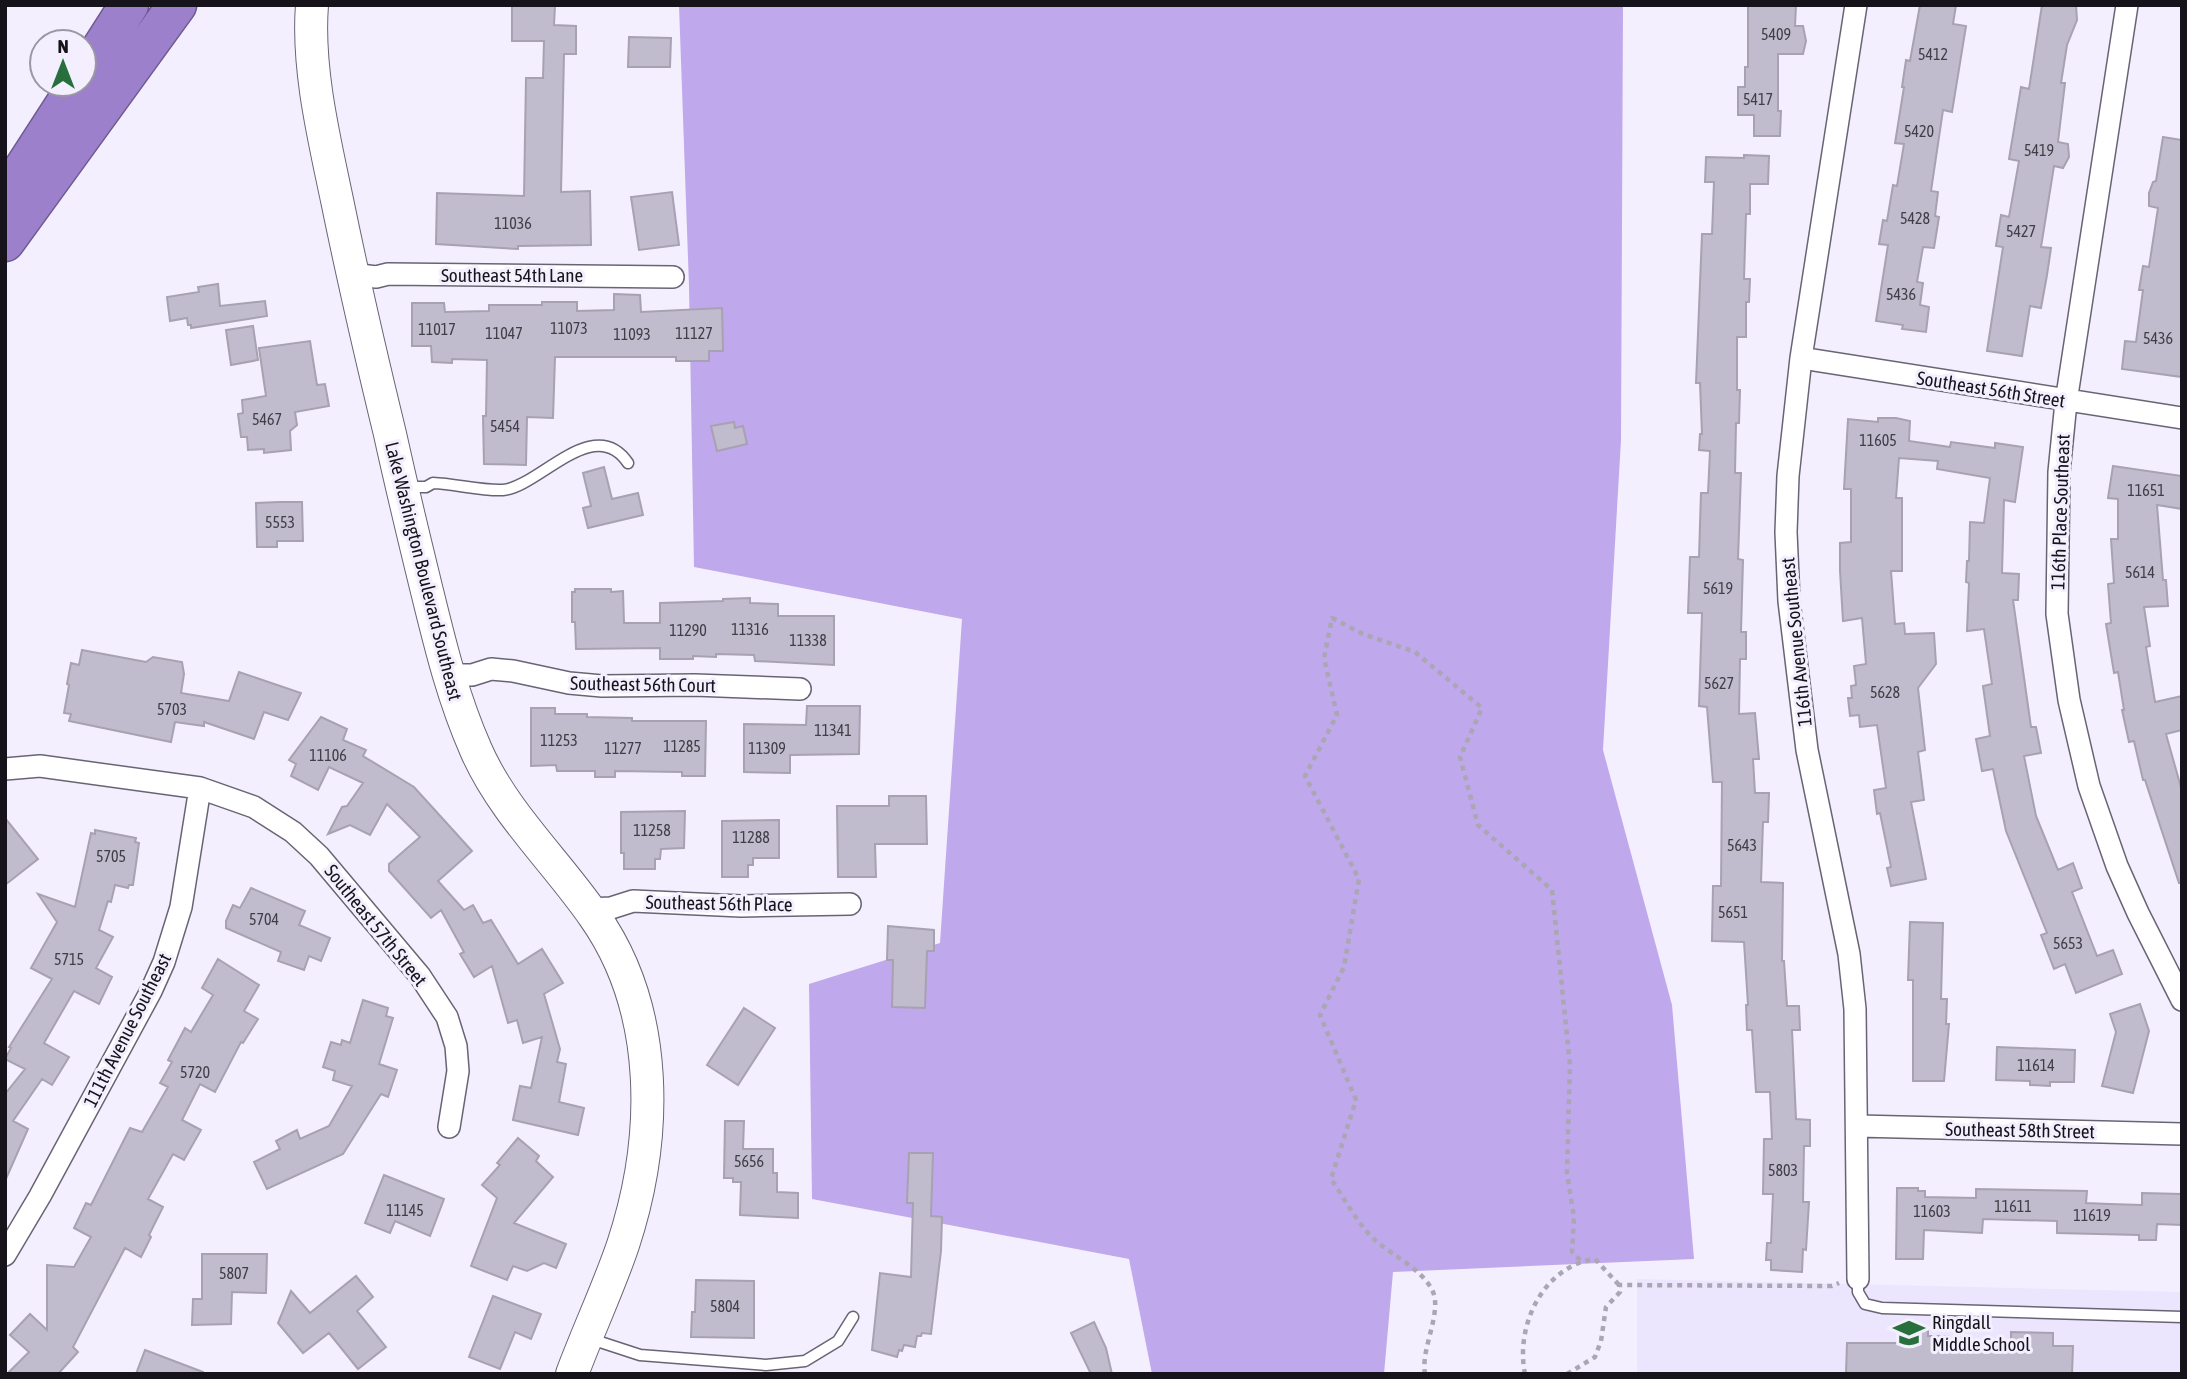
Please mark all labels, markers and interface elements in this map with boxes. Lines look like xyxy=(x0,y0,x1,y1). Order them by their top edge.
house number: 5409 xyxy=(1761,25,1791,43)
north arrow xyxy=(28,28,98,98)
text: N xyxy=(57,35,69,57)
house number: 5412 xyxy=(1918,45,1948,63)
house number: 5417 xyxy=(1743,90,1773,108)
house number: 5420 xyxy=(1904,122,1934,140)
house number: 5419 xyxy=(2024,141,2054,159)
house number: 5428 xyxy=(1900,209,1930,227)
house number: 11036 xyxy=(494,214,532,232)
house number: 5427 xyxy=(2006,222,2036,240)
street label: Southeast 54th Lane xyxy=(441,264,583,286)
house number: 5436 xyxy=(1886,285,1916,303)
house number: 11073 xyxy=(550,319,588,337)
house number: 11017 xyxy=(418,320,456,338)
house number: 11047 xyxy=(485,324,523,342)
house number: 11127 xyxy=(675,324,713,342)
house number: 11093 xyxy=(613,325,651,343)
house number: 5436 xyxy=(2143,329,2173,347)
street label: Southeast 56th Street xyxy=(1915,366,2067,412)
house number: 5467 xyxy=(252,410,282,428)
house number: 5454 xyxy=(490,417,520,435)
house number: 11605 xyxy=(1859,431,1897,449)
street label: 116th Place Southeast xyxy=(2046,434,2074,590)
street label: Lake Washington Boulevard Southeast xyxy=(381,439,467,703)
house number: 11651 xyxy=(2127,481,2165,499)
house number: 5553 xyxy=(265,513,295,531)
street label: 116th Avenue Southeast xyxy=(1776,556,1816,728)
house number: 5614 xyxy=(2125,563,2155,581)
house number: 5619 xyxy=(1703,579,1733,597)
house number: 11316 xyxy=(731,620,769,638)
house number: 11290 xyxy=(669,621,707,639)
house number: 11338 xyxy=(789,631,827,649)
street label: Southeast 56th Court xyxy=(570,672,716,696)
house number: 5627 xyxy=(1704,674,1734,692)
house number: 5628 xyxy=(1870,683,1900,701)
house number: 5703 xyxy=(157,700,187,718)
house number: 11341 xyxy=(814,721,852,739)
house number: 11253 xyxy=(540,731,578,749)
house number: 11285 xyxy=(663,737,701,755)
house number: 11277 xyxy=(604,739,642,757)
house number: 11309 xyxy=(748,739,786,757)
house number: 11106 xyxy=(309,746,347,764)
house number: 11258 xyxy=(633,821,671,839)
house number: 11288 xyxy=(732,828,770,846)
house number: 5643 xyxy=(1727,836,1757,854)
house number: 5705 xyxy=(96,847,126,865)
street label: Southeast 57th Street xyxy=(320,860,432,990)
street label: Southeast 56th Place xyxy=(645,891,793,915)
house number: 5651 xyxy=(1718,903,1748,921)
house number: 5704 xyxy=(249,910,279,928)
house number: 5653 xyxy=(2053,934,2083,952)
street label: 111th Avenue Southeast xyxy=(79,949,175,1111)
house number: 5715 xyxy=(54,950,84,968)
house number: 11614 xyxy=(2017,1056,2055,1074)
house number: 5720 xyxy=(180,1063,210,1081)
street label: Southeast 58th Street xyxy=(1945,1118,2095,1142)
house number: 5656 xyxy=(734,1152,764,1170)
house number: 5803 xyxy=(1768,1161,1798,1179)
house number: 11611 xyxy=(1994,1197,2032,1215)
house number: 11145 xyxy=(386,1201,424,1219)
house number: 11603 xyxy=(1913,1202,1951,1220)
house number: 11619 xyxy=(2073,1206,2111,1224)
house number: 5807 xyxy=(219,1264,249,1282)
house number: 5804 xyxy=(710,1297,740,1315)
place label: Ringdall Middle School xyxy=(1932,1311,2030,1355)
school or university icon: Ringdall Middle School xyxy=(1892,1316,1926,1350)

